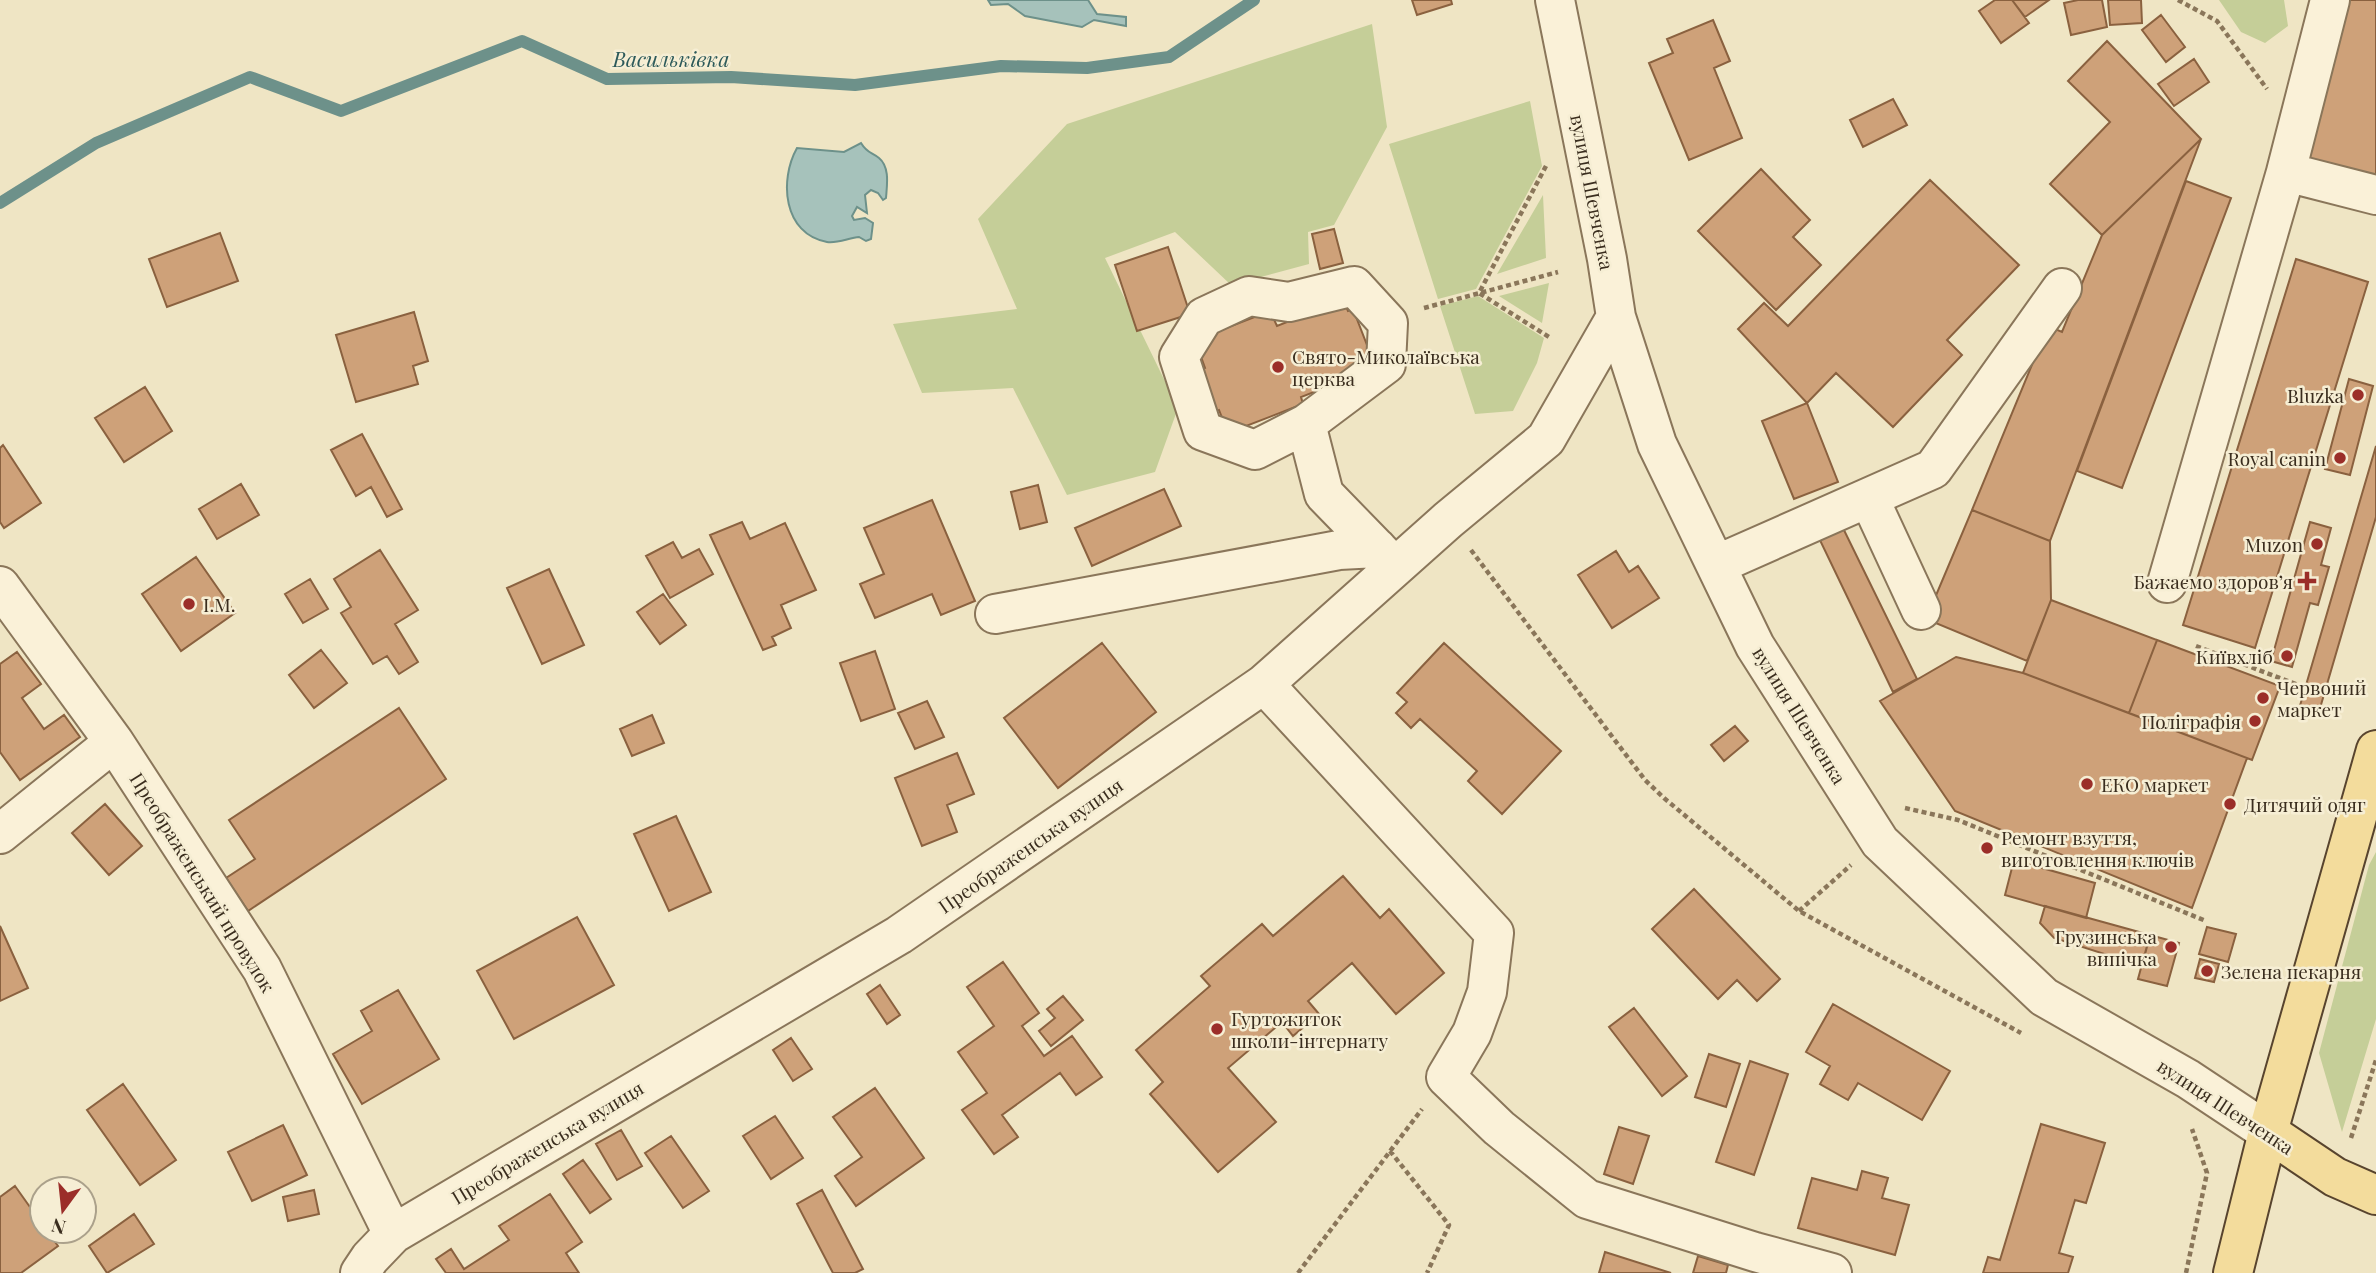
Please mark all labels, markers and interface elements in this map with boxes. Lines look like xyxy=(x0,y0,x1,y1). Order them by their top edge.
water label: Васильківка xyxy=(612,44,729,72)
street label: вулиця Шевченка xyxy=(1565,112,1621,272)
place label: Свято-Миколаївська церква xyxy=(1292,343,1480,391)
marker: Свято-Миколаївська церква xyxy=(1270,359,1286,375)
place label: Bluzka xyxy=(2287,382,2345,408)
marker: Bluzka xyxy=(2350,387,2366,403)
place label: Royal canin xyxy=(2227,445,2327,471)
marker: Royal canin xyxy=(2332,450,2348,466)
place label: Muzon xyxy=(2245,531,2304,557)
marker: Muzon xyxy=(2309,536,2325,552)
place label: Бажаємо здоровʼя xyxy=(2133,568,2293,594)
marker: Бажаємо здоровʼя xyxy=(2299,573,2315,589)
place label: І.М. xyxy=(203,591,236,617)
marker: І.М. xyxy=(181,596,197,612)
street label: вулиця Шевченка xyxy=(1747,641,1853,789)
place label: Київхліб xyxy=(2196,643,2273,669)
marker: Київхліб xyxy=(2279,648,2295,664)
place label: Червоний маркет xyxy=(2277,674,2366,722)
marker: Червоний маркет xyxy=(2255,690,2271,706)
place label: Поліграфія xyxy=(2141,708,2241,734)
marker: Поліграфія xyxy=(2247,713,2263,729)
street label: Преображенський провулок xyxy=(125,767,282,997)
street label: Преображенська вулиця xyxy=(933,771,1127,919)
place label: ЕКО маркет xyxy=(2101,771,2209,797)
marker: ЕКО маркет xyxy=(2079,776,2095,792)
place label: Дитячий одяг xyxy=(2244,791,2366,817)
marker: Дитячий одяг xyxy=(2222,796,2238,812)
place label: Ремонт взуття, виготовлення ключів xyxy=(2001,824,2194,872)
marker: Ремонт взуття, виготовлення ключів xyxy=(1979,840,1995,856)
place label: Грузинська випічка xyxy=(2055,923,2158,971)
marker: Грузинська випічка xyxy=(2163,939,2179,955)
place label: Зелена пекарня xyxy=(2221,958,2361,984)
marker: Зелена пекарня xyxy=(2199,963,2215,979)
place label: Гуртожиток школи-інтернату xyxy=(1231,1005,1388,1053)
marker: Гуртожиток школи-інтернату xyxy=(1209,1021,1225,1037)
street label: вулиця Шевченка xyxy=(2153,1052,2300,1160)
street label: Преображенська вулиця xyxy=(446,1074,648,1210)
north arrow xyxy=(28,1175,98,1245)
text: N xyxy=(48,1213,68,1242)

